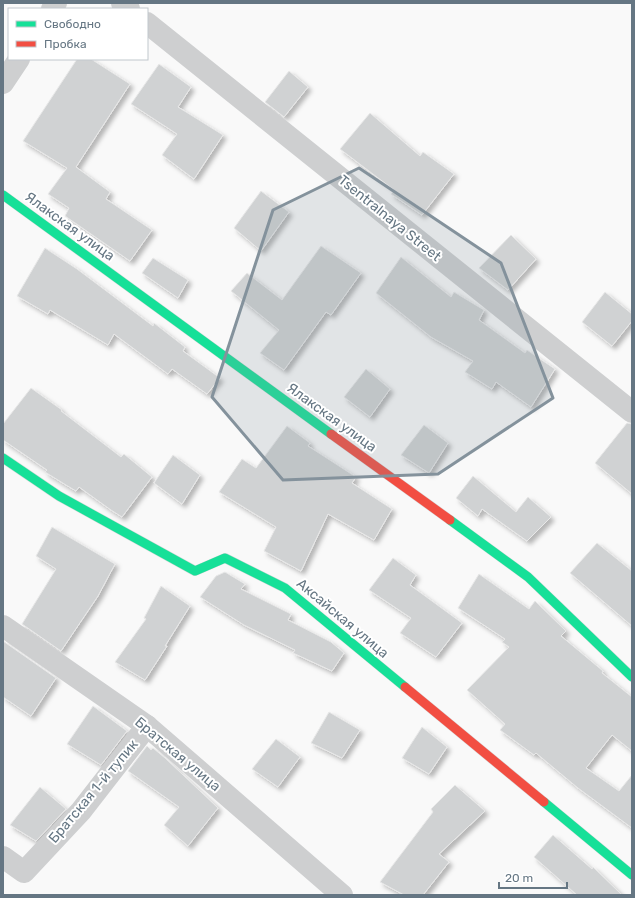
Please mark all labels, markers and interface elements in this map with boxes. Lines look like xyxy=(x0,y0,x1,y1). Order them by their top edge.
legend xyxy=(8,8,148,60)
text: Свободно xyxy=(44,17,101,31)
text: Пробка xyxy=(44,37,87,51)
street label: Tsentralnaya Street xyxy=(335,172,445,265)
street label: Ялакская улица xyxy=(22,188,118,265)
street label: Ялакская улица xyxy=(284,379,380,456)
street label: Аксайская улица xyxy=(293,575,392,662)
street label: Братская улица xyxy=(131,714,224,795)
street label: Братская 1-й тупик xyxy=(45,736,142,847)
scale bar xyxy=(499,864,567,890)
text: 20 m xyxy=(505,871,533,885)

